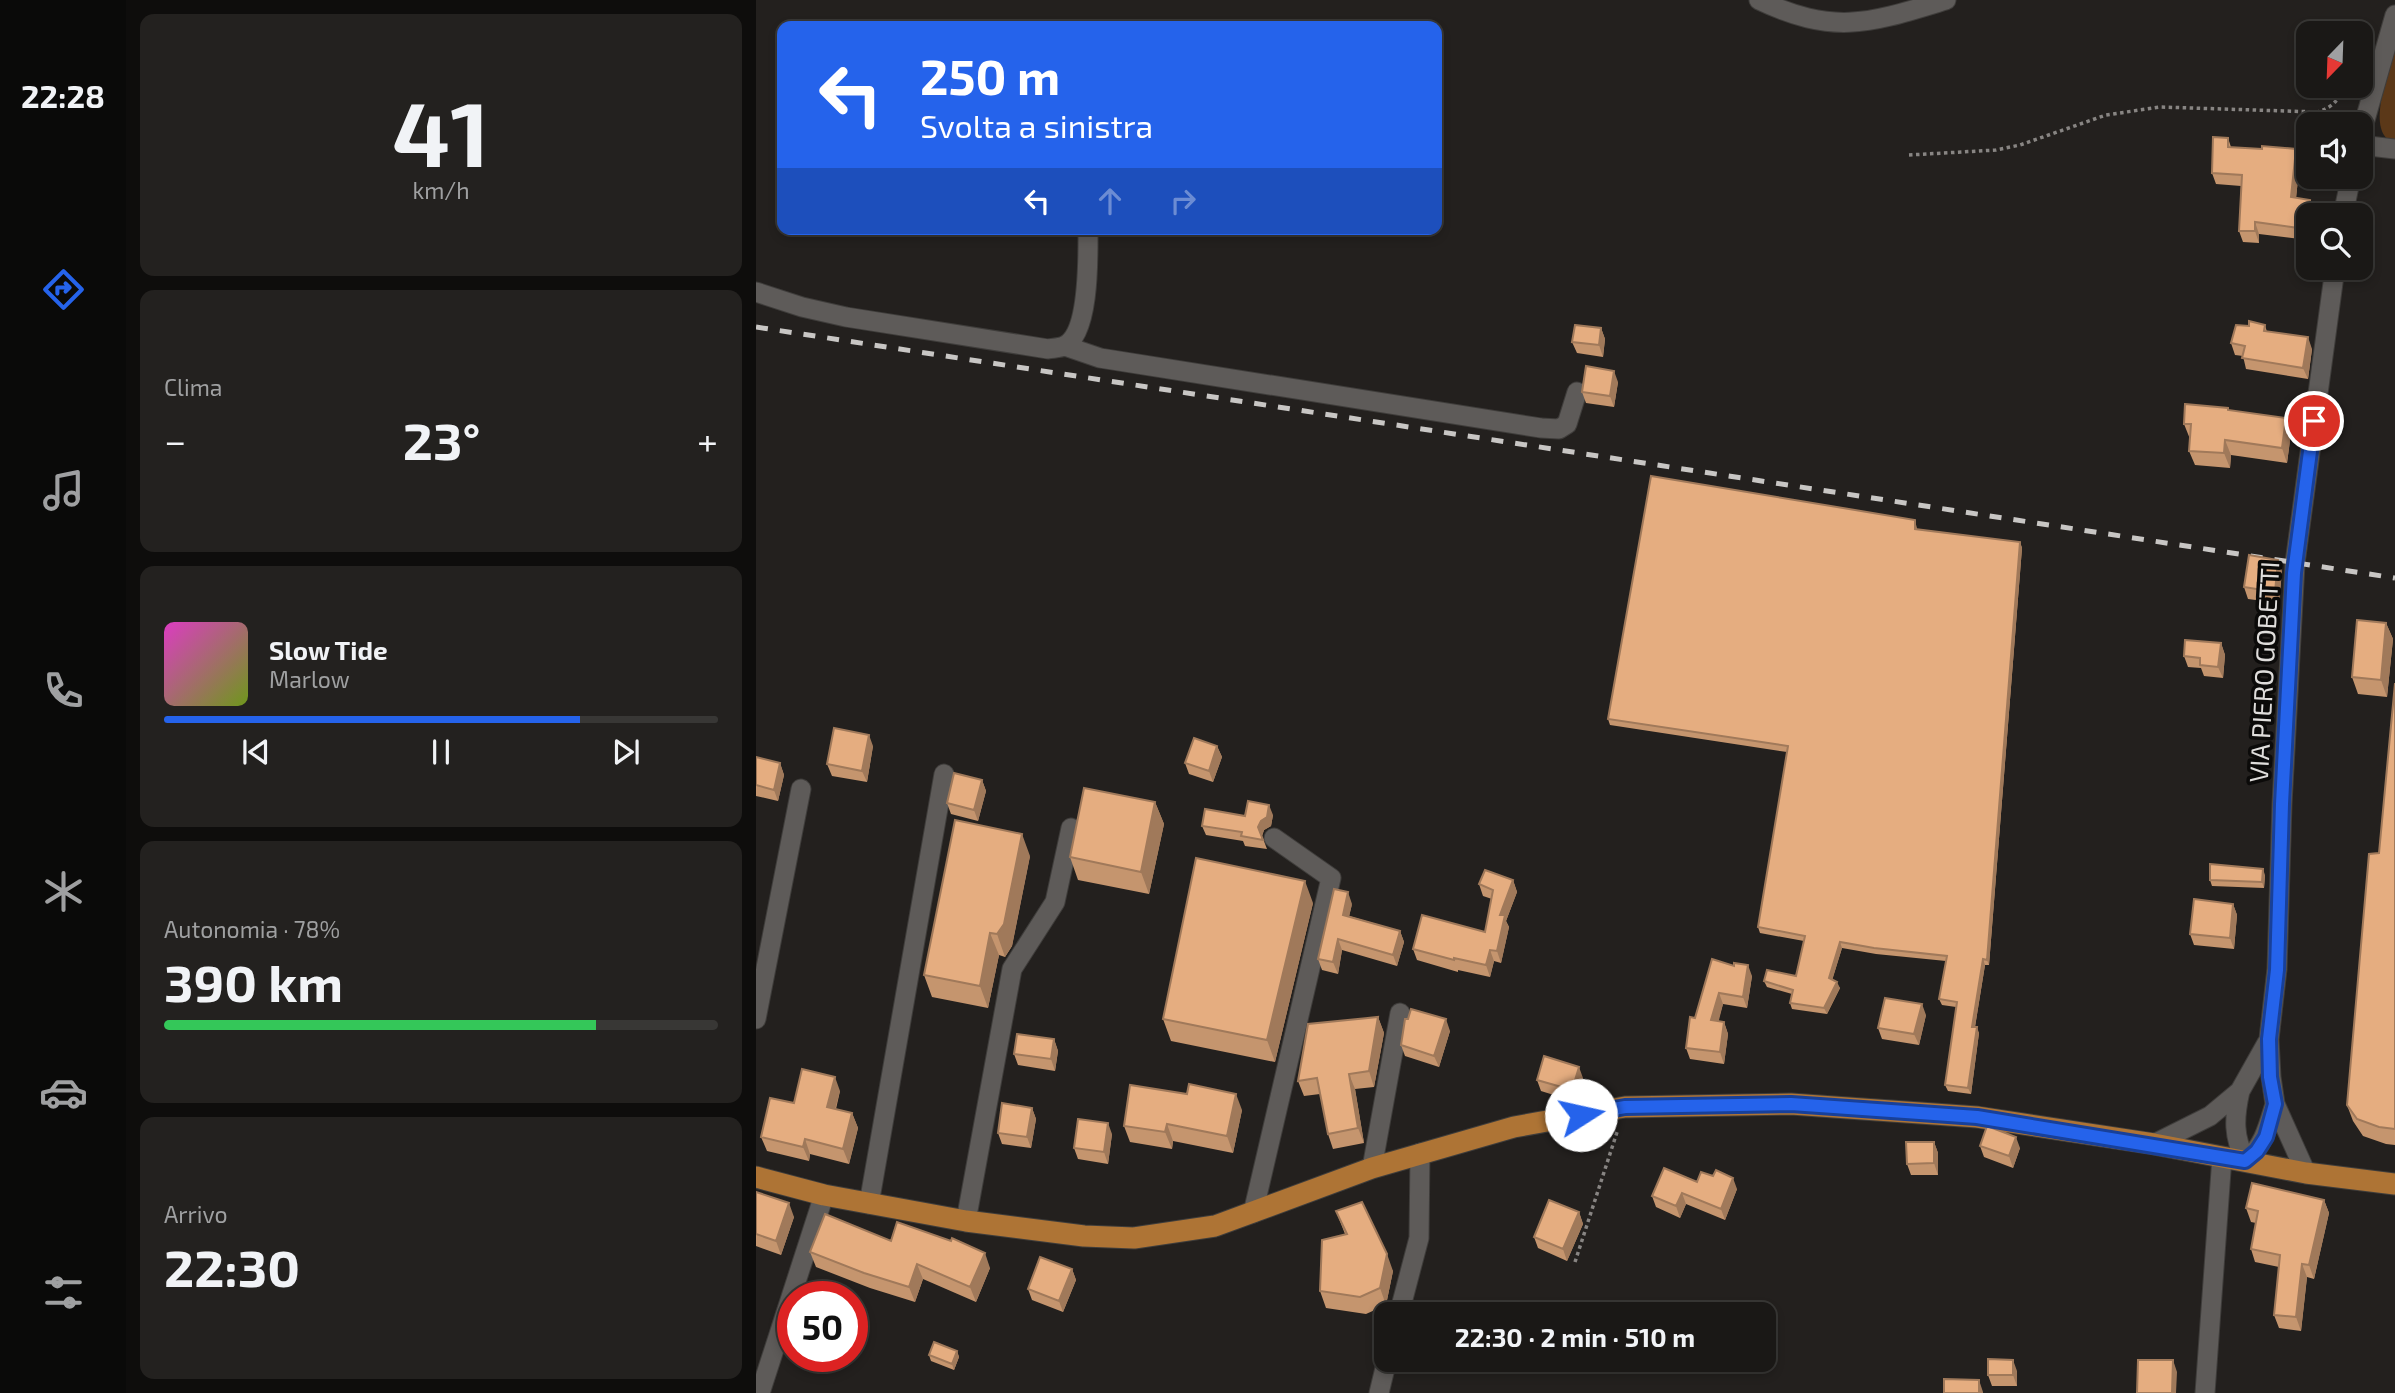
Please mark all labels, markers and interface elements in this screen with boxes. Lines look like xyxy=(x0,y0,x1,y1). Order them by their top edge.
north arrow xyxy=(2296,21,2373,98)
map controls xyxy=(2296,21,2373,280)
text: 250 m xyxy=(920,46,1060,105)
icon: left xyxy=(805,49,896,140)
text: 22:28 xyxy=(21,76,105,114)
text: 41 xyxy=(392,76,490,185)
text: Svolta a sinistra xyxy=(920,106,1153,144)
button: sound xyxy=(2296,112,2373,189)
text: km/h xyxy=(412,176,470,204)
icon: left xyxy=(1018,182,1056,220)
icon: ahead xyxy=(1091,182,1129,220)
icon: right xyxy=(1164,182,1202,220)
button: search xyxy=(2296,203,2373,280)
icon: directions xyxy=(39,265,88,314)
text: Clima xyxy=(164,373,222,401)
pin xyxy=(2284,391,2344,451)
icon: arrive xyxy=(2295,402,2333,440)
text: 23° xyxy=(403,408,480,470)
text: − xyxy=(164,417,186,463)
text: + xyxy=(697,417,718,463)
icon: music xyxy=(39,466,88,515)
street label: VIA PIERO GOBETTI xyxy=(2242,561,2284,783)
text: Slow Tide xyxy=(269,634,388,665)
text: Marlow xyxy=(269,665,350,693)
icon: phone xyxy=(39,666,88,715)
icon: previous xyxy=(237,733,275,771)
icon: pause xyxy=(422,733,460,771)
icon: next xyxy=(607,733,645,771)
icon: climate xyxy=(39,867,88,916)
text: Autonomia · 78% xyxy=(164,915,340,943)
text: 390 km xyxy=(164,950,343,1012)
icon: car xyxy=(39,1068,88,1117)
position arrow xyxy=(1544,1078,1618,1152)
text: Arrivo xyxy=(164,1200,228,1228)
text: 22:30 xyxy=(164,1235,300,1297)
icon: filters xyxy=(39,1268,88,1317)
speed limit sign: 50 xyxy=(777,1281,868,1372)
text: 22:30 · 2 min · 510 m xyxy=(1455,1321,1695,1352)

